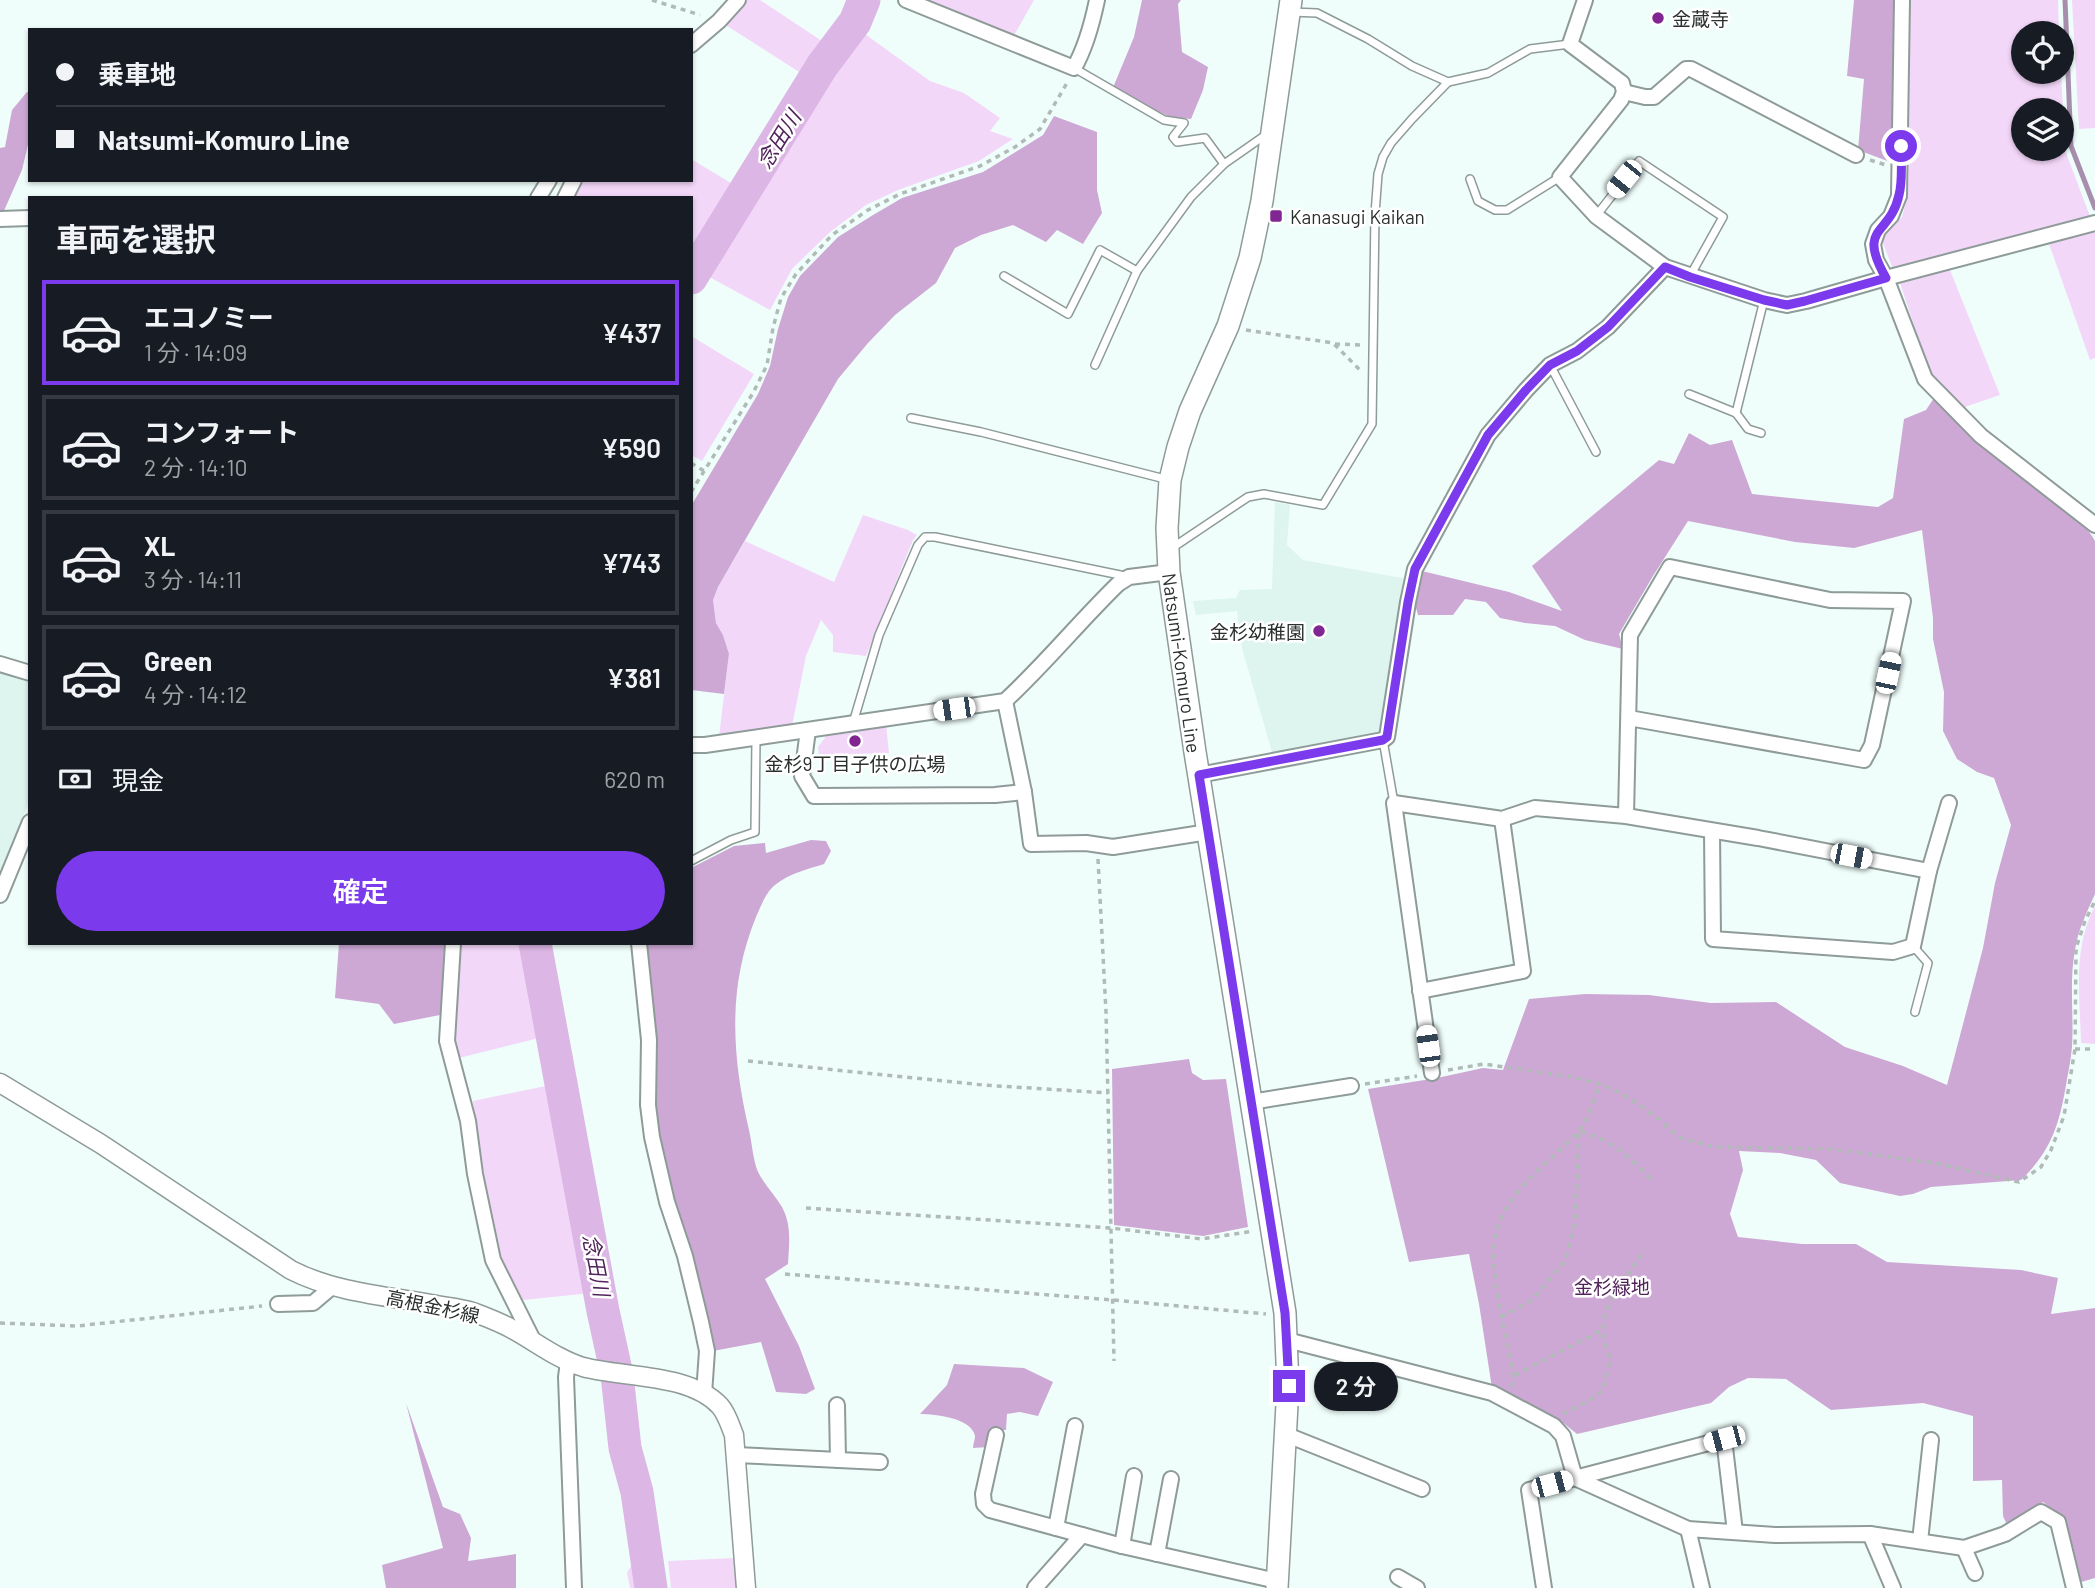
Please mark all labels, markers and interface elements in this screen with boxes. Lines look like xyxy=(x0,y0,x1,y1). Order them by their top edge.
place label: 金蔵寺 xyxy=(1672,7,1729,30)
marker: 金蔵寺 xyxy=(1650,10,1666,26)
map controls xyxy=(2011,21,2074,161)
button: locate xyxy=(2011,21,2074,84)
text: 乗車地 xyxy=(98,58,176,89)
button: layers xyxy=(2011,98,2074,161)
water label: 念田川 xyxy=(751,104,806,172)
text: Natsumi-Komuro Line xyxy=(98,124,350,155)
route start xyxy=(1885,130,1917,162)
car xyxy=(1603,156,1646,202)
place label: Kanasugi Kaikan xyxy=(1290,205,1425,228)
marker: Kanasugi Kaikan xyxy=(1268,208,1284,224)
text: 車両を選択 xyxy=(56,219,216,257)
icon: car xyxy=(60,301,123,364)
text: エコノミー xyxy=(144,301,274,332)
text: ¥437 xyxy=(601,317,661,348)
text: 1 分 · 14:09 xyxy=(144,338,247,366)
icon: car xyxy=(60,416,123,479)
text: コンフォート xyxy=(144,416,299,447)
text: ¥590 xyxy=(601,432,661,463)
text: 2 分 · 14:10 xyxy=(144,453,248,481)
text: XL xyxy=(144,530,175,561)
icon: car xyxy=(60,531,123,594)
text: ¥743 xyxy=(601,547,661,578)
text: 3 分 · 14:11 xyxy=(144,565,242,593)
street label: Natsumi-Komuro Line xyxy=(1158,572,1206,754)
place label: 金杉幼稚園 xyxy=(1210,620,1305,643)
marker: 金杉幼稚園 xyxy=(1311,623,1327,639)
text: Green xyxy=(144,645,212,676)
icon: car xyxy=(60,646,123,709)
car xyxy=(1874,650,1903,696)
text: ¥381 xyxy=(607,662,661,693)
text: 4 分 · 14:12 xyxy=(144,680,247,708)
car xyxy=(932,696,977,722)
marker: 金杉9丁目子供の広場 xyxy=(847,733,863,749)
place label: 金杉9丁目子供の広場 xyxy=(765,752,945,775)
icon: cash xyxy=(56,760,94,798)
text: 現金 xyxy=(112,764,164,795)
text: 620 m xyxy=(604,765,665,793)
car xyxy=(1829,842,1874,870)
button: 確定 xyxy=(56,851,665,931)
car xyxy=(1415,1024,1442,1068)
water label: 念田川 xyxy=(579,1232,616,1300)
park label: 金杉緑地 xyxy=(1574,1275,1650,1298)
street label: 高根金杉線 xyxy=(384,1285,482,1327)
callout: 2 分 xyxy=(1314,1362,1398,1410)
route end xyxy=(1273,1370,1305,1402)
text: 2 分 xyxy=(1336,1372,1376,1400)
car xyxy=(1701,1423,1748,1455)
car xyxy=(1529,1468,1576,1500)

